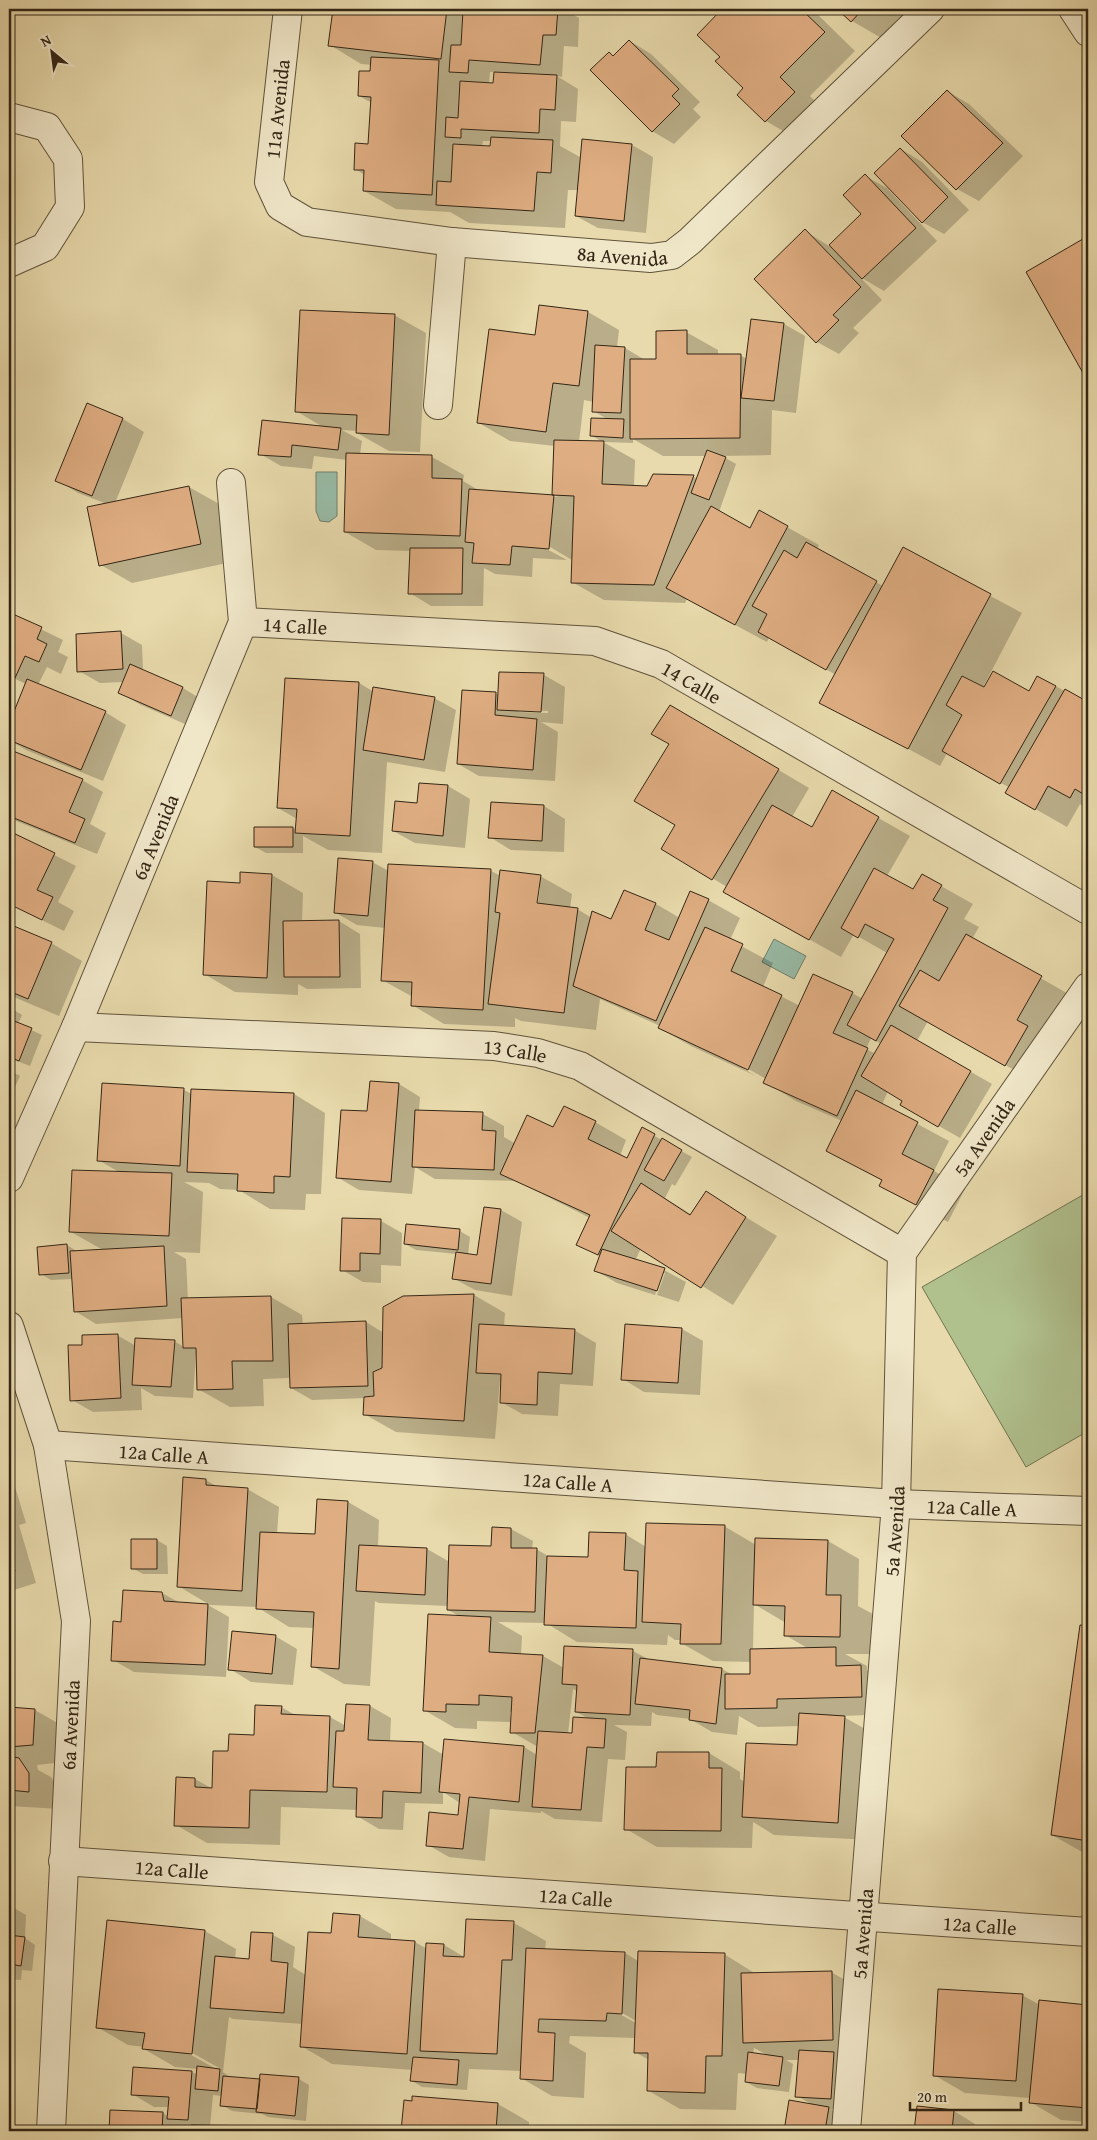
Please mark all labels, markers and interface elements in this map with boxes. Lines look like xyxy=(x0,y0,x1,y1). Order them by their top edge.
north arrow xyxy=(28,28,78,78)
text: N xyxy=(37,29,55,52)
street label: 11a Avenida xyxy=(257,57,297,160)
street label: 8a Avenida xyxy=(576,238,670,273)
street label: 14 Calle xyxy=(262,609,328,641)
street label: 14 Calle xyxy=(657,653,727,710)
street label: 6a Avenida xyxy=(124,789,185,884)
street label: 13 Calle xyxy=(483,1031,551,1070)
street label: 5a Avenida xyxy=(946,1091,1021,1182)
street label: 12a Calle A xyxy=(117,1435,210,1471)
street label: 12a Calle A xyxy=(522,1464,614,1499)
street label: 5a Avenida xyxy=(876,1485,911,1577)
street label: 12a Calle A xyxy=(926,1491,1018,1523)
street label: 6a Avenida xyxy=(53,1679,87,1771)
street label: 12a Calle xyxy=(134,1852,210,1886)
street label: 12a Calle xyxy=(538,1879,614,1914)
street label: 5a Avenida xyxy=(844,1887,880,1980)
street label: 12a Calle xyxy=(942,1907,1018,1942)
scale bar xyxy=(910,2080,1021,2112)
text: 20 m xyxy=(917,2086,948,2107)

